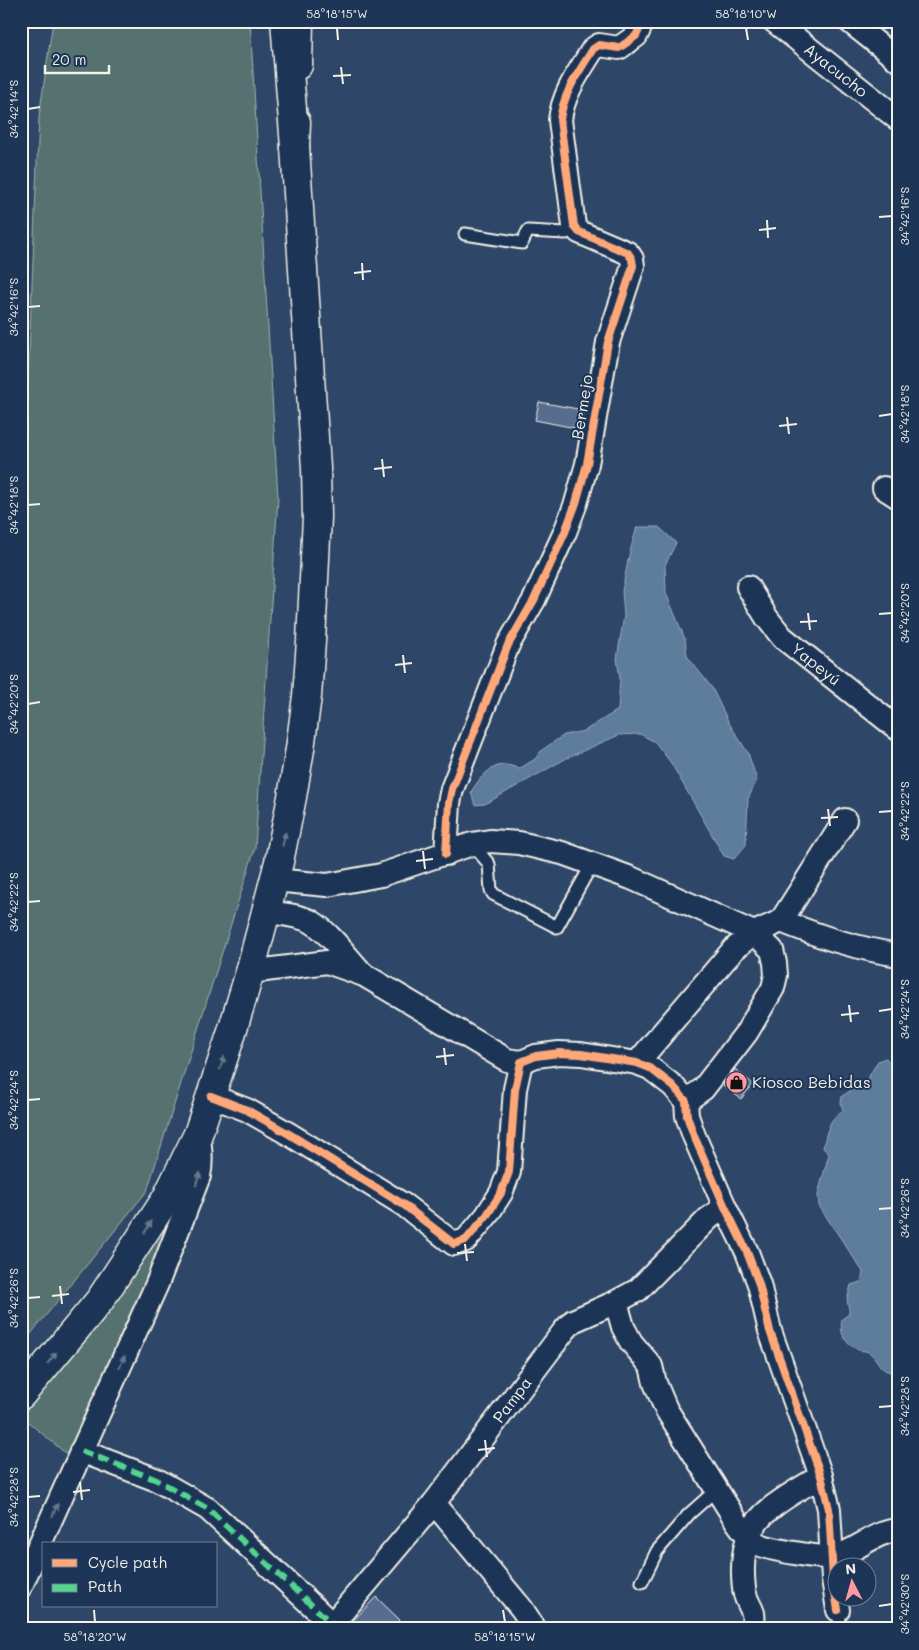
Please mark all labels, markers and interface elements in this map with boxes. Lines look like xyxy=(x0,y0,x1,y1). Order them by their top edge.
text: 58°18'15"W xyxy=(306,5,368,21)
text: 58°18'10"W xyxy=(715,5,777,21)
street label: Ayacucho xyxy=(800,38,872,101)
scale bar xyxy=(45,42,109,74)
text: 20 m xyxy=(52,49,86,69)
text: 34°42'14"S xyxy=(5,80,21,138)
text: 34°42'16"S xyxy=(896,186,912,245)
text: 34°42'16"S xyxy=(5,277,21,336)
street label: Bermejo xyxy=(566,373,597,441)
text: 34°42'18"S xyxy=(896,384,912,443)
text: 34°42'18"S xyxy=(5,475,21,534)
text: 34°42'20"S xyxy=(896,583,912,643)
street label: Yapeyú xyxy=(787,638,845,690)
text: 34°42'20"S xyxy=(5,674,21,734)
text: 34°42'22"S xyxy=(896,781,912,841)
one-way arrow xyxy=(280,831,288,847)
text: 34°42'22"S xyxy=(5,872,21,932)
text: 34°42'24"S xyxy=(896,979,912,1039)
one-way arrow xyxy=(219,1056,226,1071)
text: 34°42'24"S xyxy=(5,1070,21,1130)
shop icon: Kiosco Bebidas xyxy=(724,1070,748,1094)
place label: Kiosco Bebidas xyxy=(752,1071,871,1092)
one-way arrow xyxy=(194,1172,202,1187)
text: 34°42'26"S xyxy=(896,1178,912,1238)
one-way arrow xyxy=(144,1220,153,1233)
text: 34°42'26"S xyxy=(5,1268,21,1328)
one-way arrow xyxy=(47,1351,58,1364)
one-way arrow xyxy=(118,1355,126,1369)
street label: Pampa xyxy=(487,1372,536,1427)
text: 34°42'28"S xyxy=(896,1376,912,1436)
text: 34°42'28"S xyxy=(5,1467,21,1527)
one-way arrow xyxy=(52,1503,60,1517)
legend xyxy=(42,1542,218,1608)
text: Cycle path xyxy=(88,1552,167,1572)
north arrow xyxy=(826,1558,876,1608)
text: N xyxy=(844,1559,857,1579)
text: 34°42'30"S xyxy=(896,1574,912,1634)
text: Path xyxy=(88,1576,122,1596)
text: 58°18'20"W xyxy=(63,1628,127,1644)
text: 58°18'15"W xyxy=(474,1628,536,1644)

